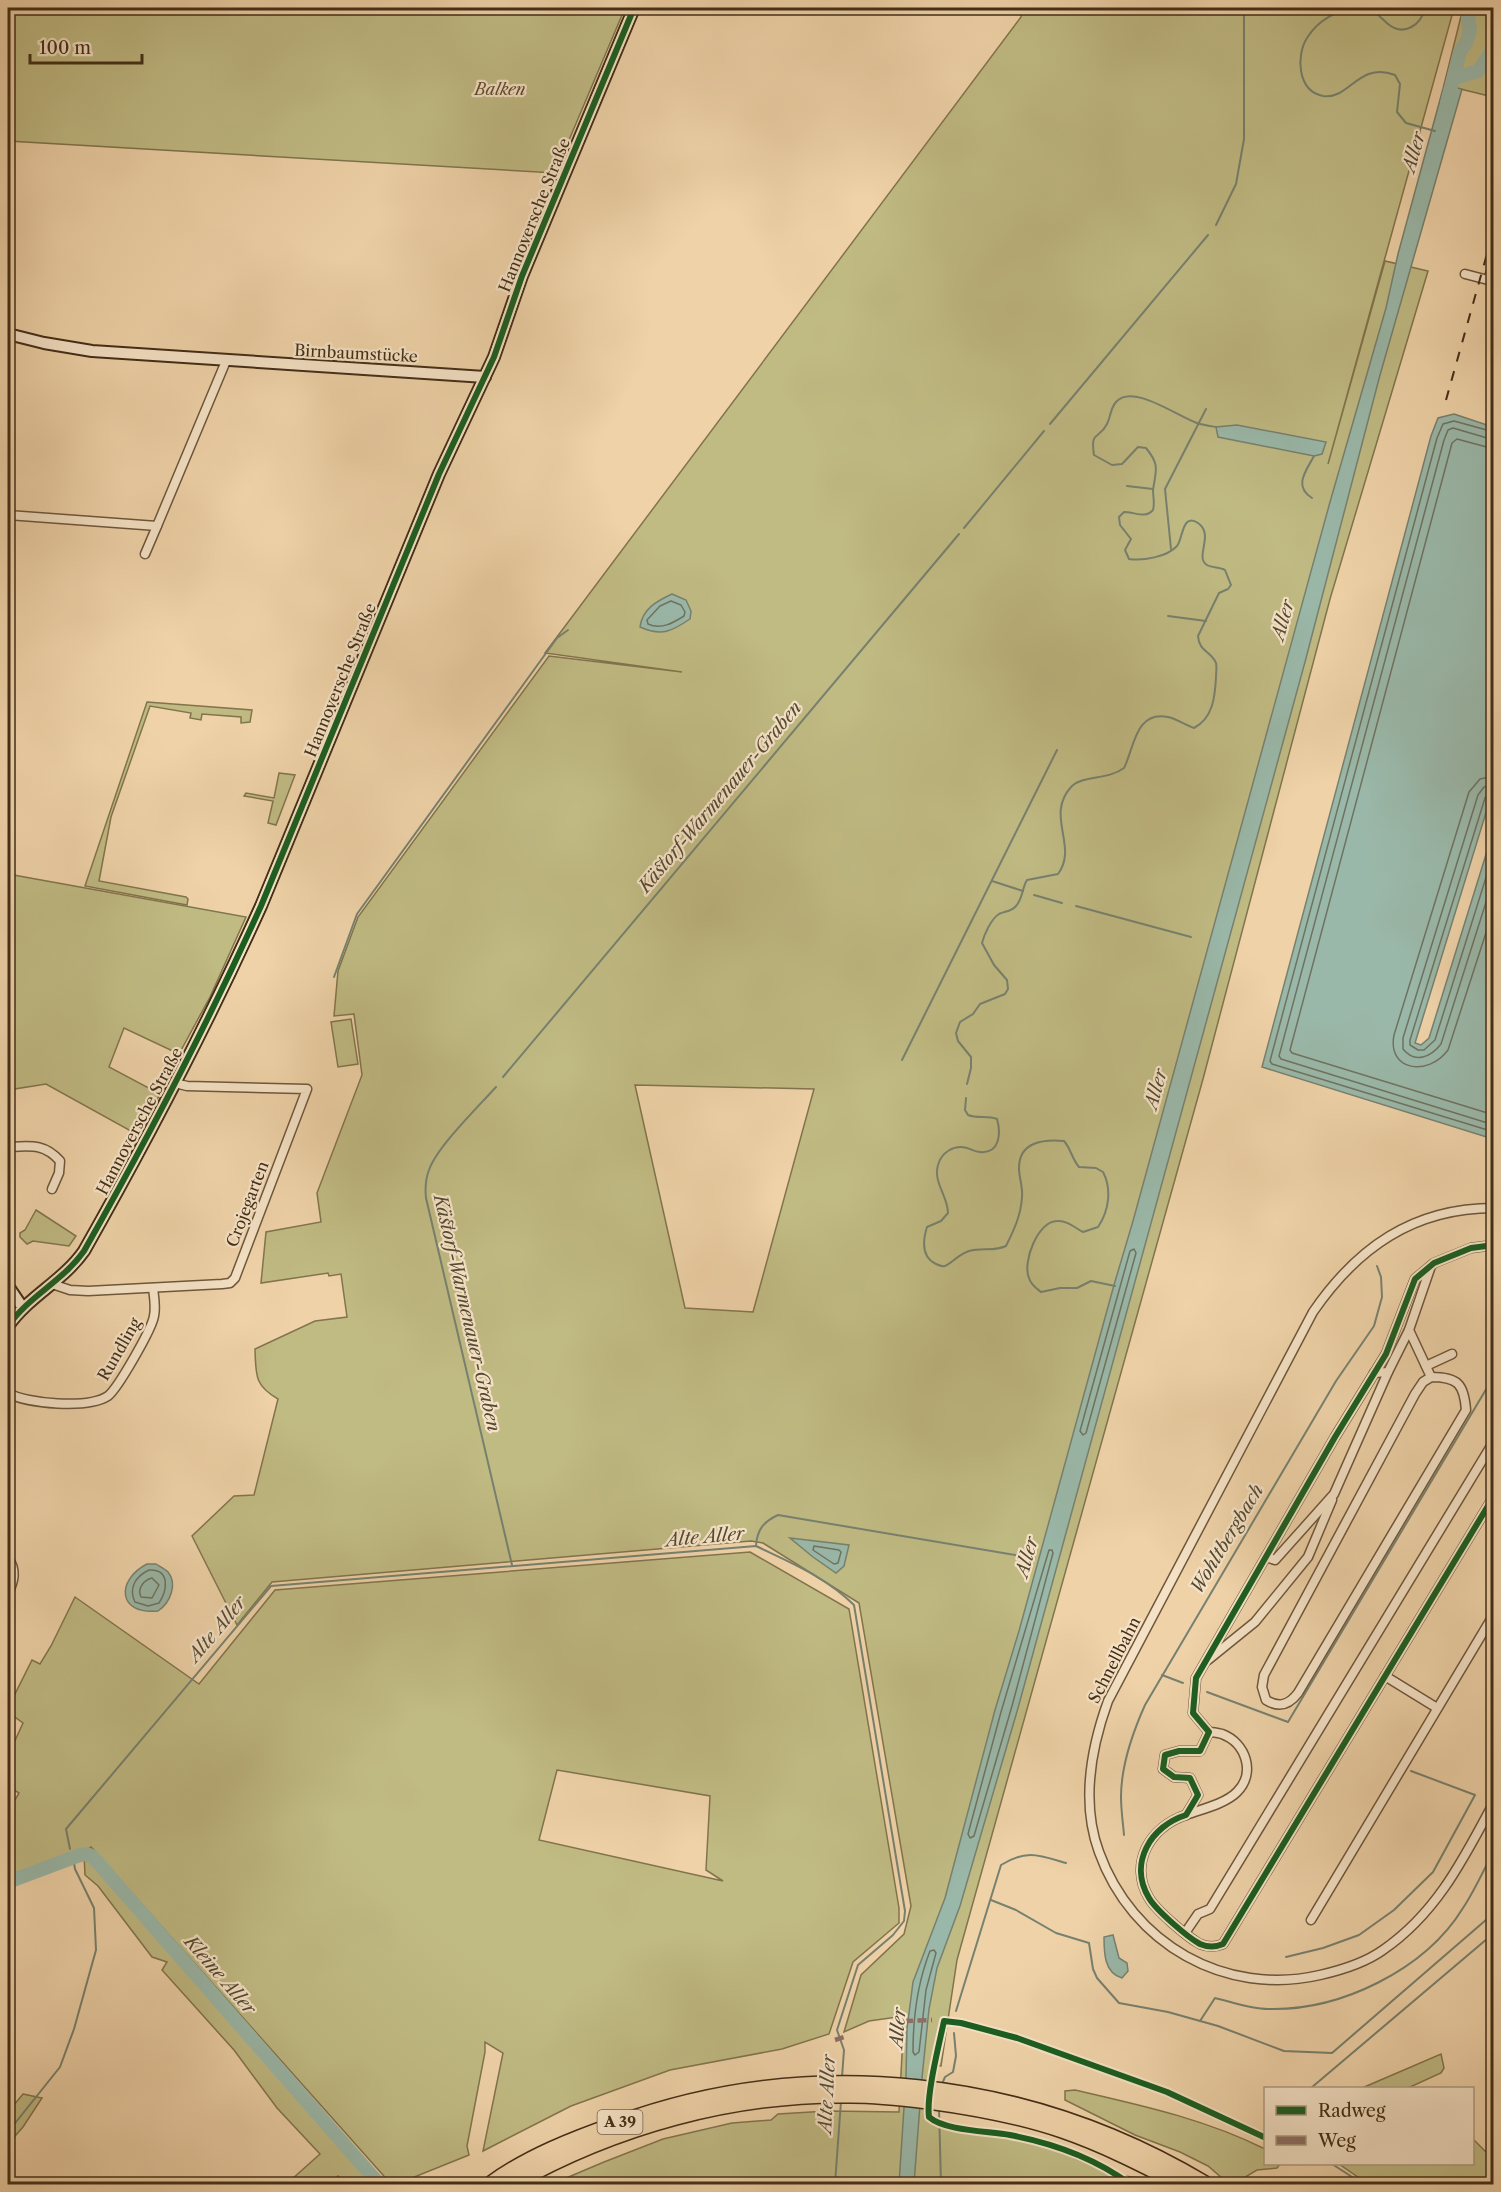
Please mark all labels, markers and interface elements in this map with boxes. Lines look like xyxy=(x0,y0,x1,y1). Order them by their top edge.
scale bar xyxy=(30,27,142,65)
text: 100 m xyxy=(39,37,91,59)
park label: Balken xyxy=(473,79,525,99)
water label: Aller xyxy=(1397,128,1431,178)
street label: Hannoversche Straße xyxy=(494,135,574,295)
street label: Birnbaumstücke xyxy=(294,340,418,366)
water label: Aller xyxy=(1266,596,1300,646)
street label: Hannoversche Straße xyxy=(300,600,380,760)
water label: Kästorf-Warmenauer-Graben xyxy=(632,697,806,899)
street label: Hannoversche Straße xyxy=(92,1044,186,1198)
water label: Aller xyxy=(1139,1065,1172,1114)
street label: Crojegarten xyxy=(221,1158,273,1250)
water label: Kästorf-Warmenauer-Graben xyxy=(429,1190,505,1434)
street label: Rundling xyxy=(93,1313,145,1384)
water label: Wohltbergbach xyxy=(1186,1480,1268,1598)
water label: Alte Aller xyxy=(662,1522,747,1552)
water label: Aller xyxy=(1010,1533,1044,1583)
water label: Alte Aller xyxy=(181,1591,252,1669)
street label: Schnellbahn xyxy=(1084,1613,1144,1707)
water label: Kleine Aller xyxy=(178,1929,261,2020)
water label: Aller xyxy=(885,2005,911,2052)
water label: Alte Aller xyxy=(814,2052,840,2137)
legend xyxy=(1264,2087,1474,2165)
text: Radweg xyxy=(1318,2100,1386,2122)
road number: A 39 xyxy=(598,2110,642,2134)
text: Weg xyxy=(1317,2130,1356,2152)

